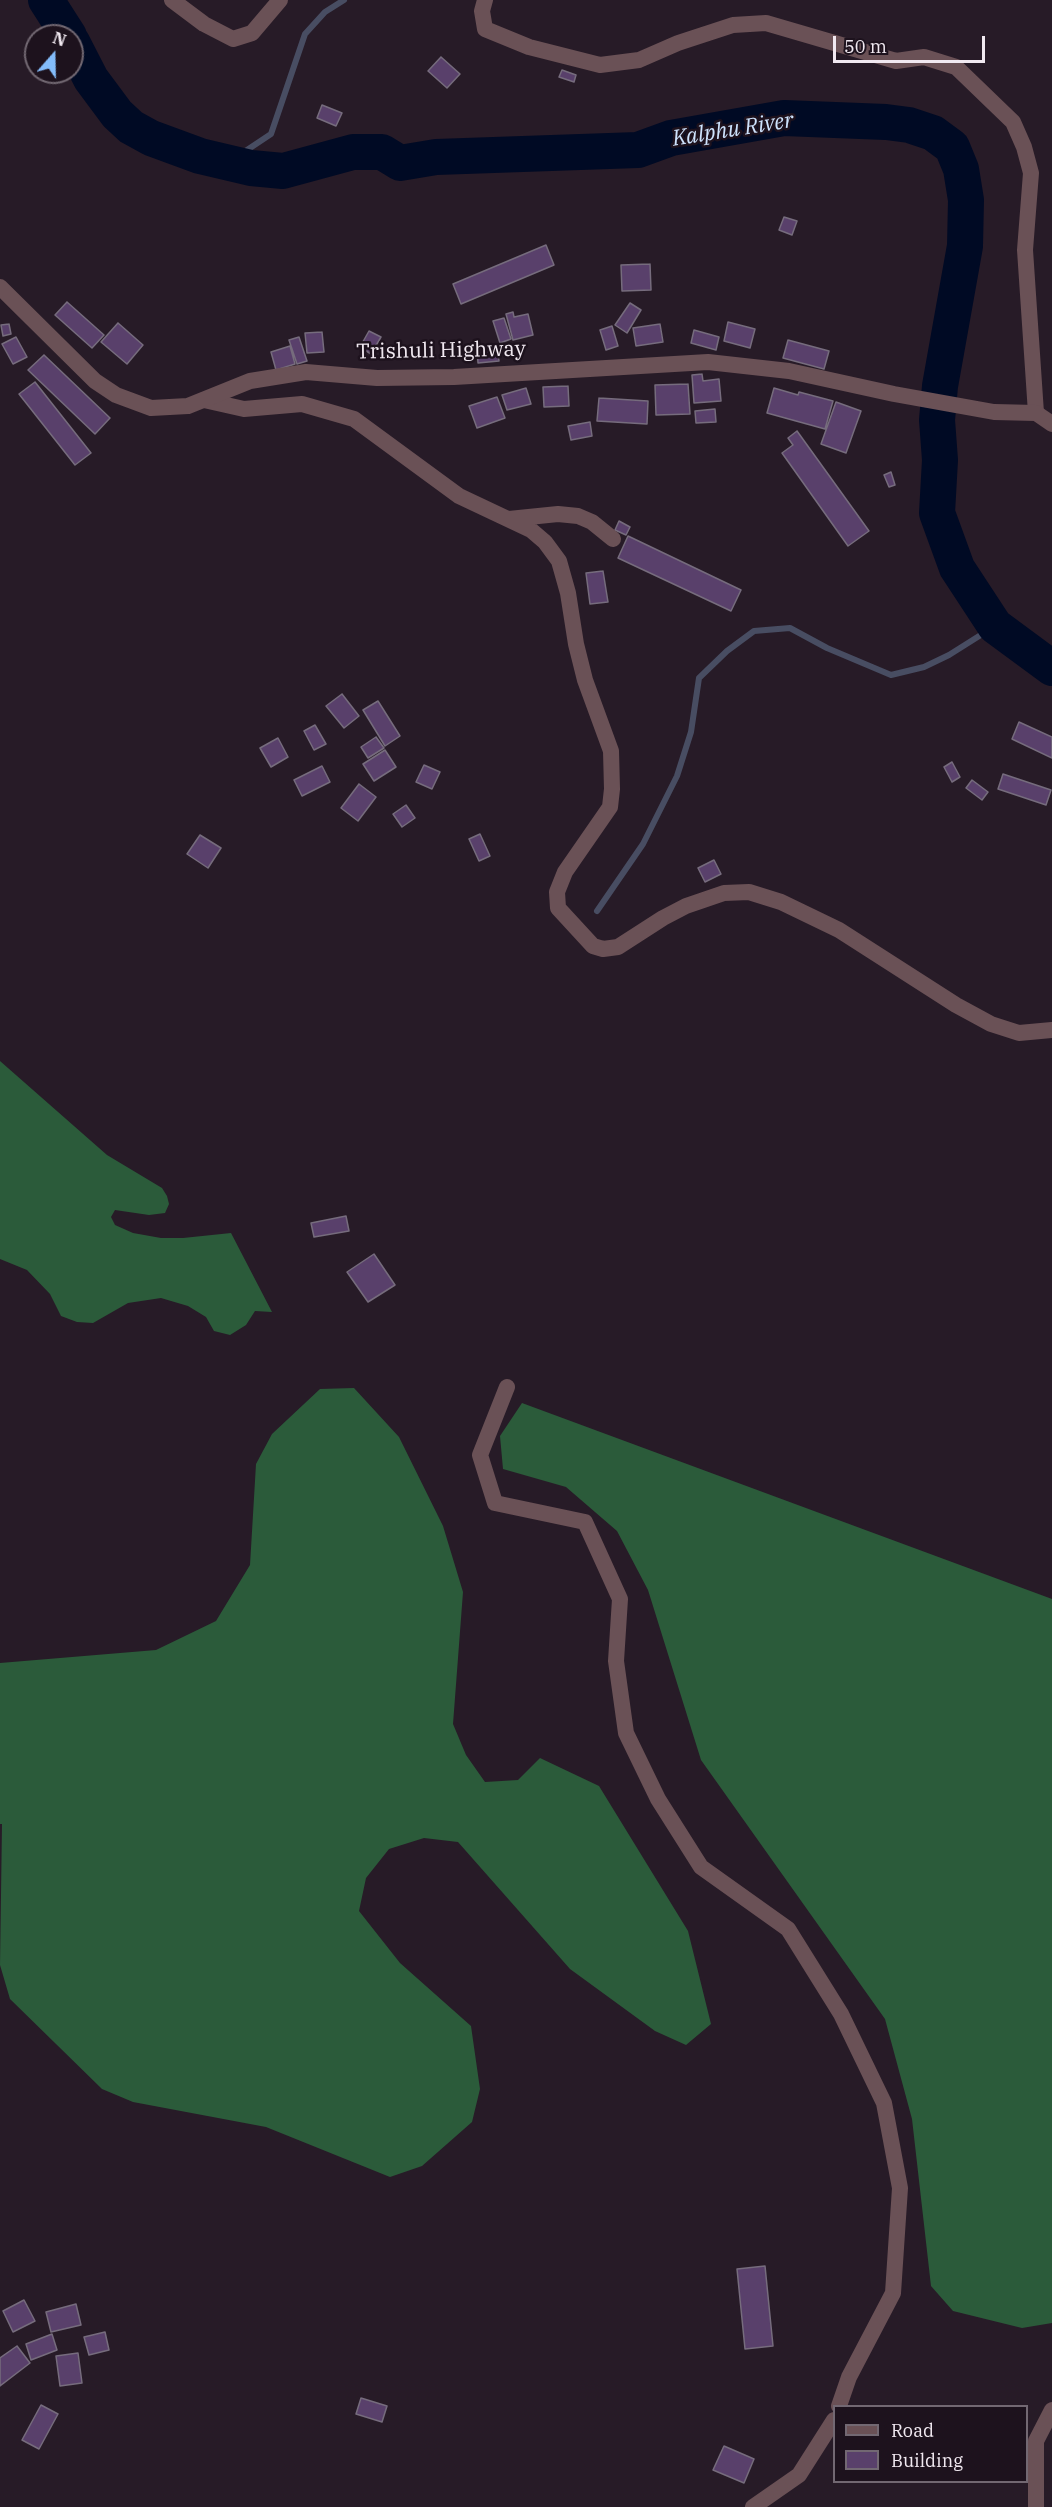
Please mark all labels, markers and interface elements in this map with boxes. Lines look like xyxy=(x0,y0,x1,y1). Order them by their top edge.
north arrow xyxy=(24,24,84,84)
scale bar xyxy=(836,24,988,62)
text: N xyxy=(50,27,69,51)
text: 50 m xyxy=(844,35,887,58)
water label: Kalphu River xyxy=(670,107,796,153)
street label: Trishuli Highway xyxy=(356,337,526,365)
legend xyxy=(833,2405,1028,2483)
text: Road xyxy=(891,2419,934,2442)
text: Building xyxy=(891,2449,963,2472)

